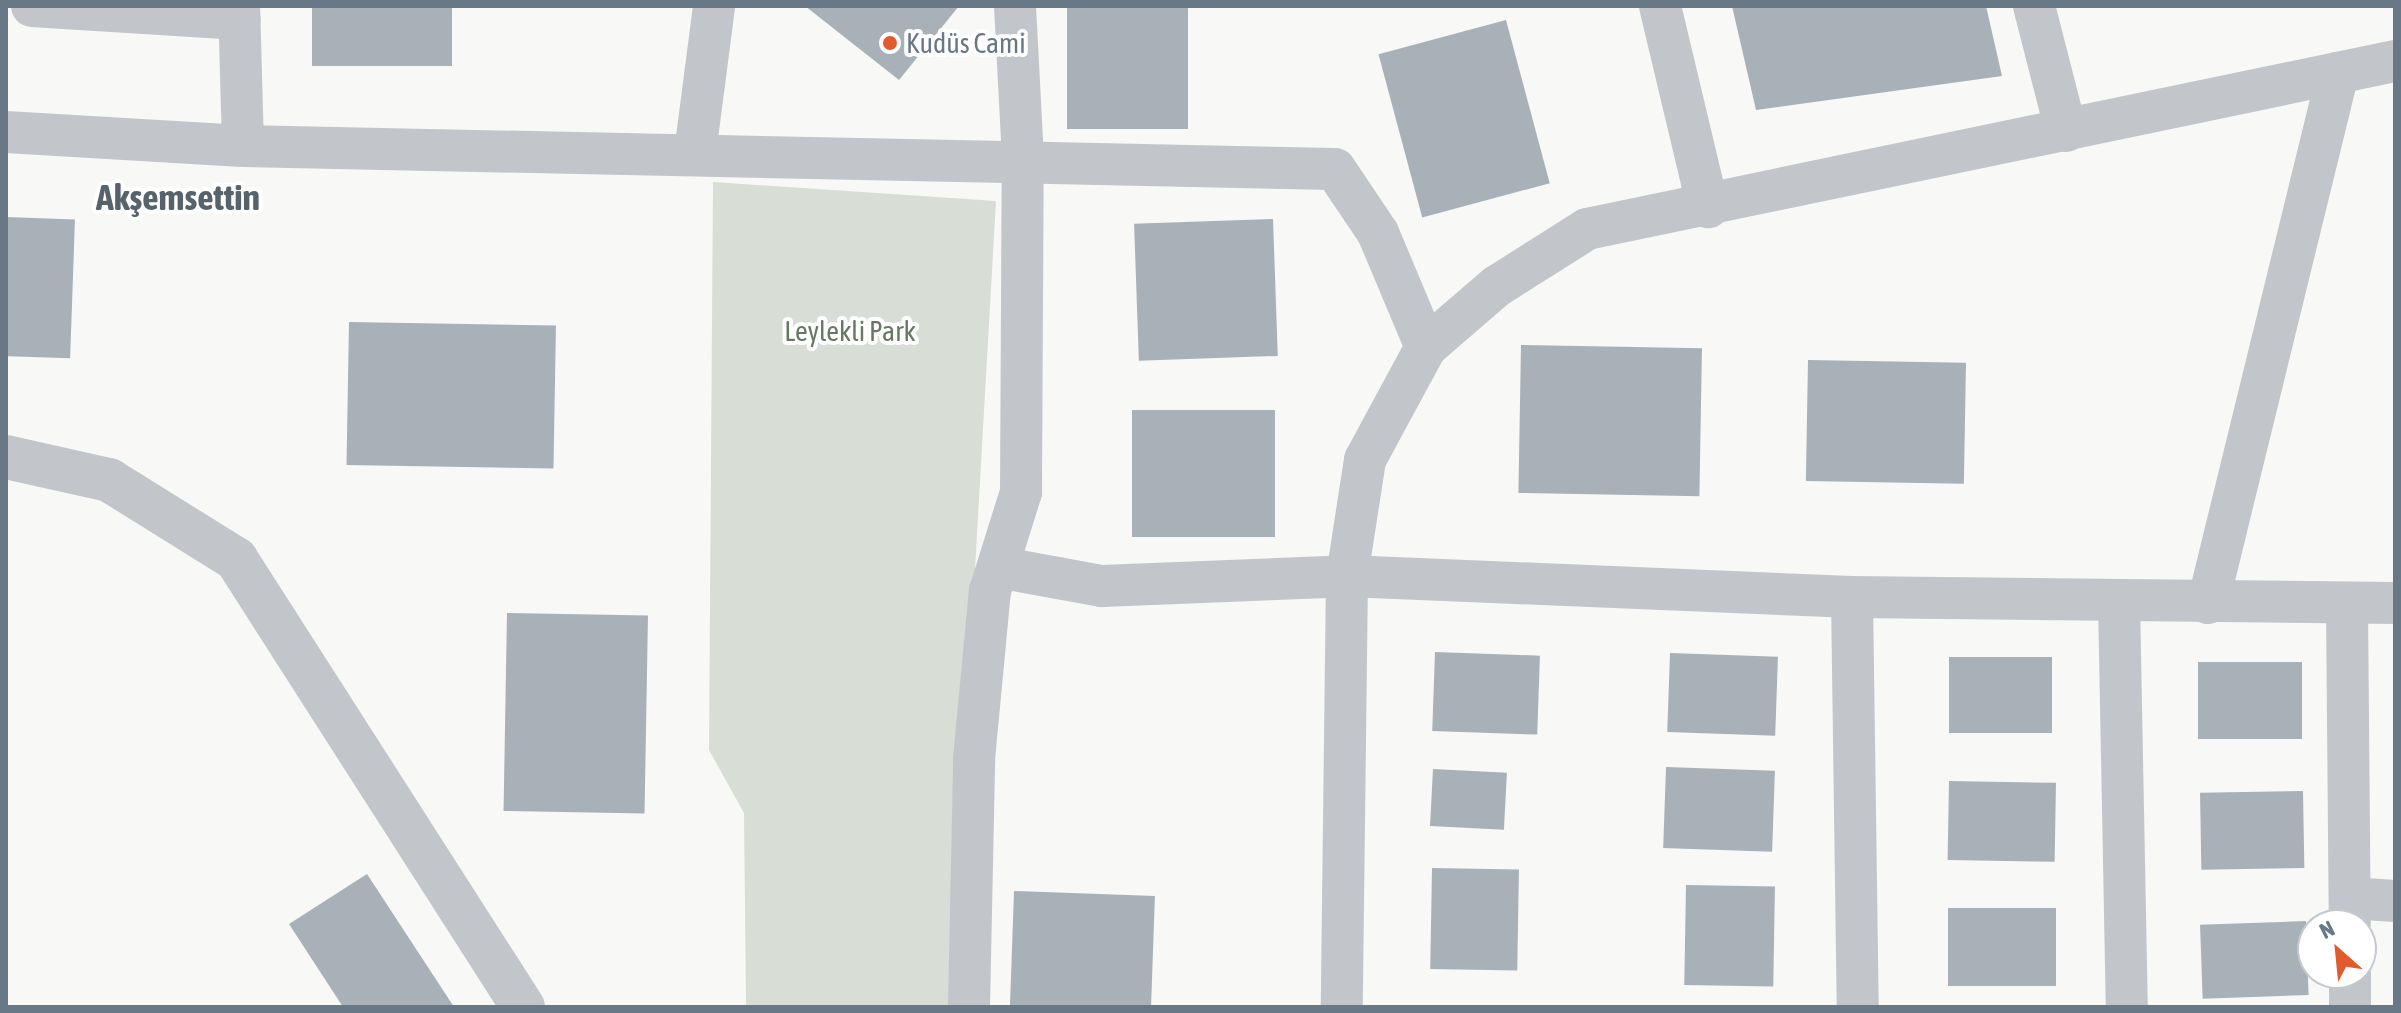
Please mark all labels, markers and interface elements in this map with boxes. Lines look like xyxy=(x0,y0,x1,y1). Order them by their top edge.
place label: Kudüs Cami xyxy=(906,26,1026,60)
marker: Kudüs Cami xyxy=(881,34,899,52)
district label: Akşemsettin xyxy=(96,176,260,220)
park label: Leylekli Park xyxy=(784,314,916,348)
north arrow xyxy=(2297,909,2377,989)
text: N xyxy=(2315,915,2339,944)

